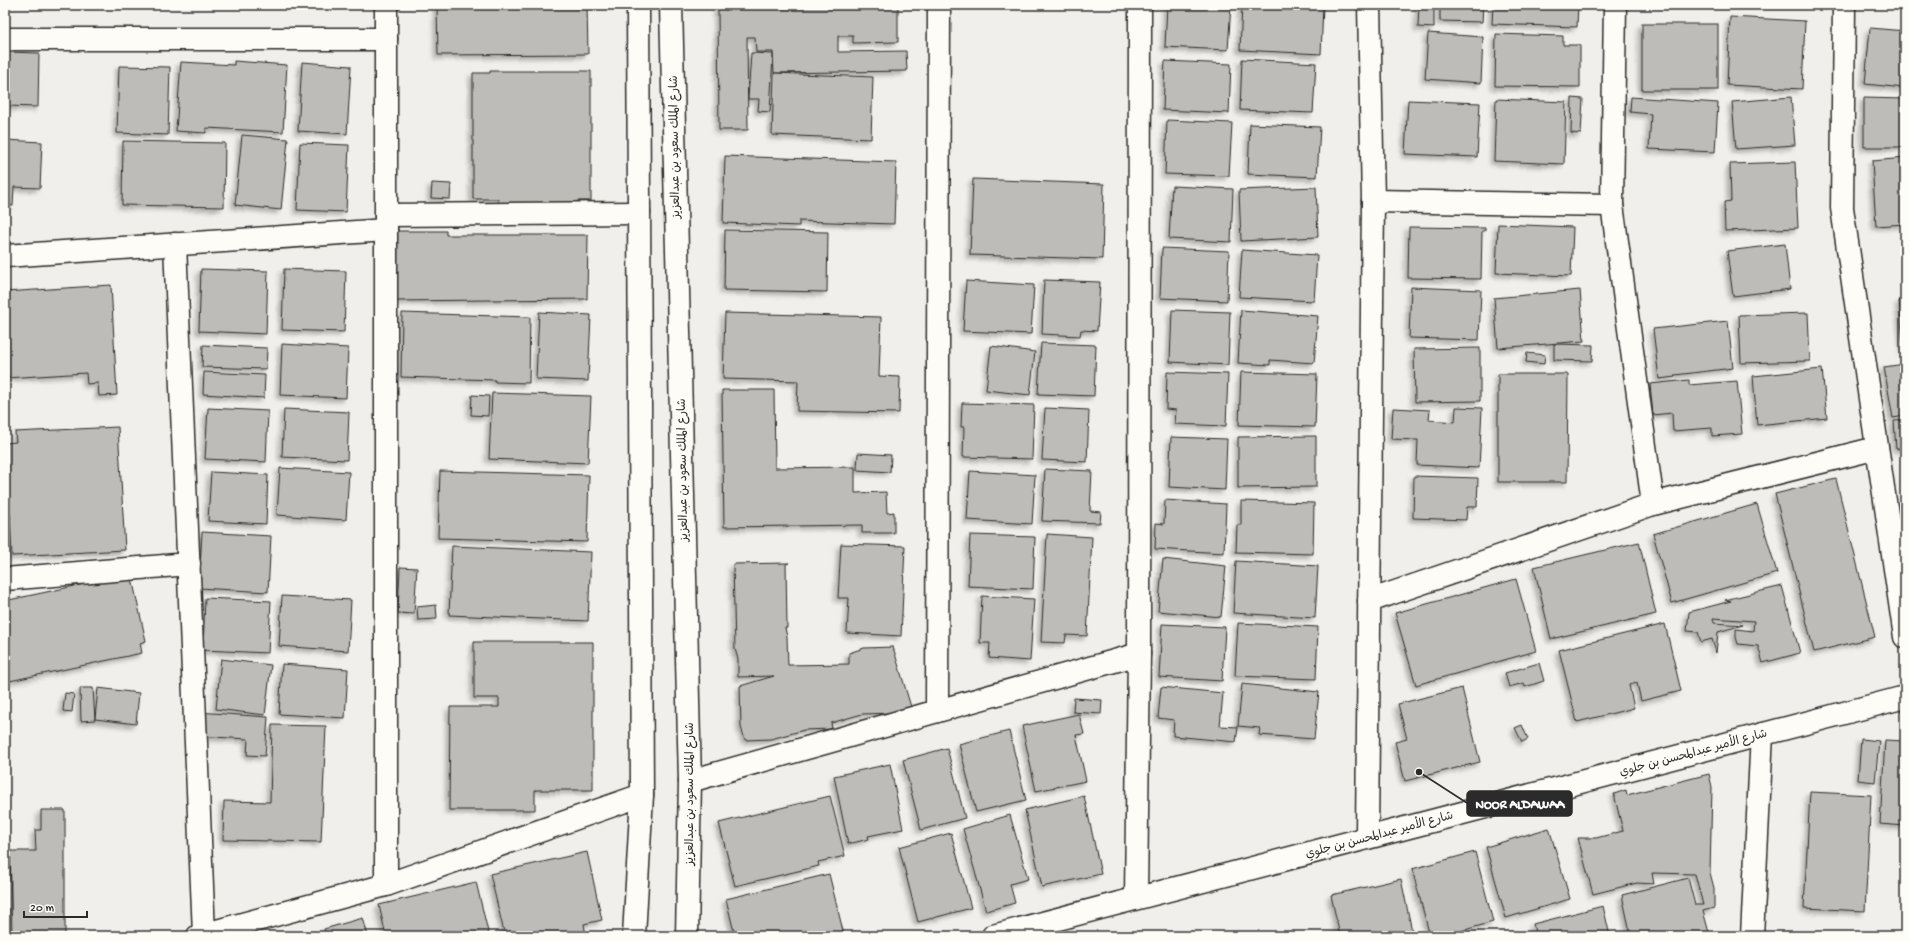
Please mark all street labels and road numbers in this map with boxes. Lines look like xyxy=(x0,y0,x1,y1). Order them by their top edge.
street label: شارع الملك سعود بن عبدالعزيز xyxy=(668,75,684,220)
street label: شارع الملك سعود بن عبدالعزيز xyxy=(676,398,692,543)
street label: شارع الملك سعود بن عبدالعزيز xyxy=(684,722,698,867)
street label: شارع الأمير عبدالمحسن بن جلوي xyxy=(1617,725,1769,780)
street label: شارع الأمير عبدالمحسن بن جلوي xyxy=(1303,807,1455,862)

